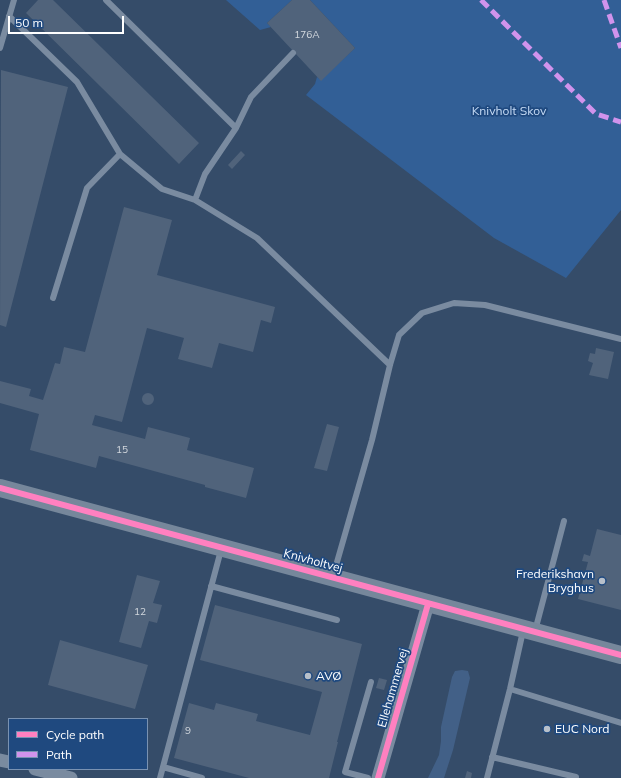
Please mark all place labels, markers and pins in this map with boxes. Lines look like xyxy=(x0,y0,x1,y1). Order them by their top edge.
place label: Frederikshavn Bryghus xyxy=(516,567,594,595)
marker: Frederikshavn Bryghus xyxy=(597,576,607,586)
place label: AVØ xyxy=(316,669,342,683)
marker: AVØ xyxy=(303,671,313,681)
place label: EUC Nord xyxy=(555,722,609,736)
marker: EUC Nord xyxy=(542,724,552,734)

